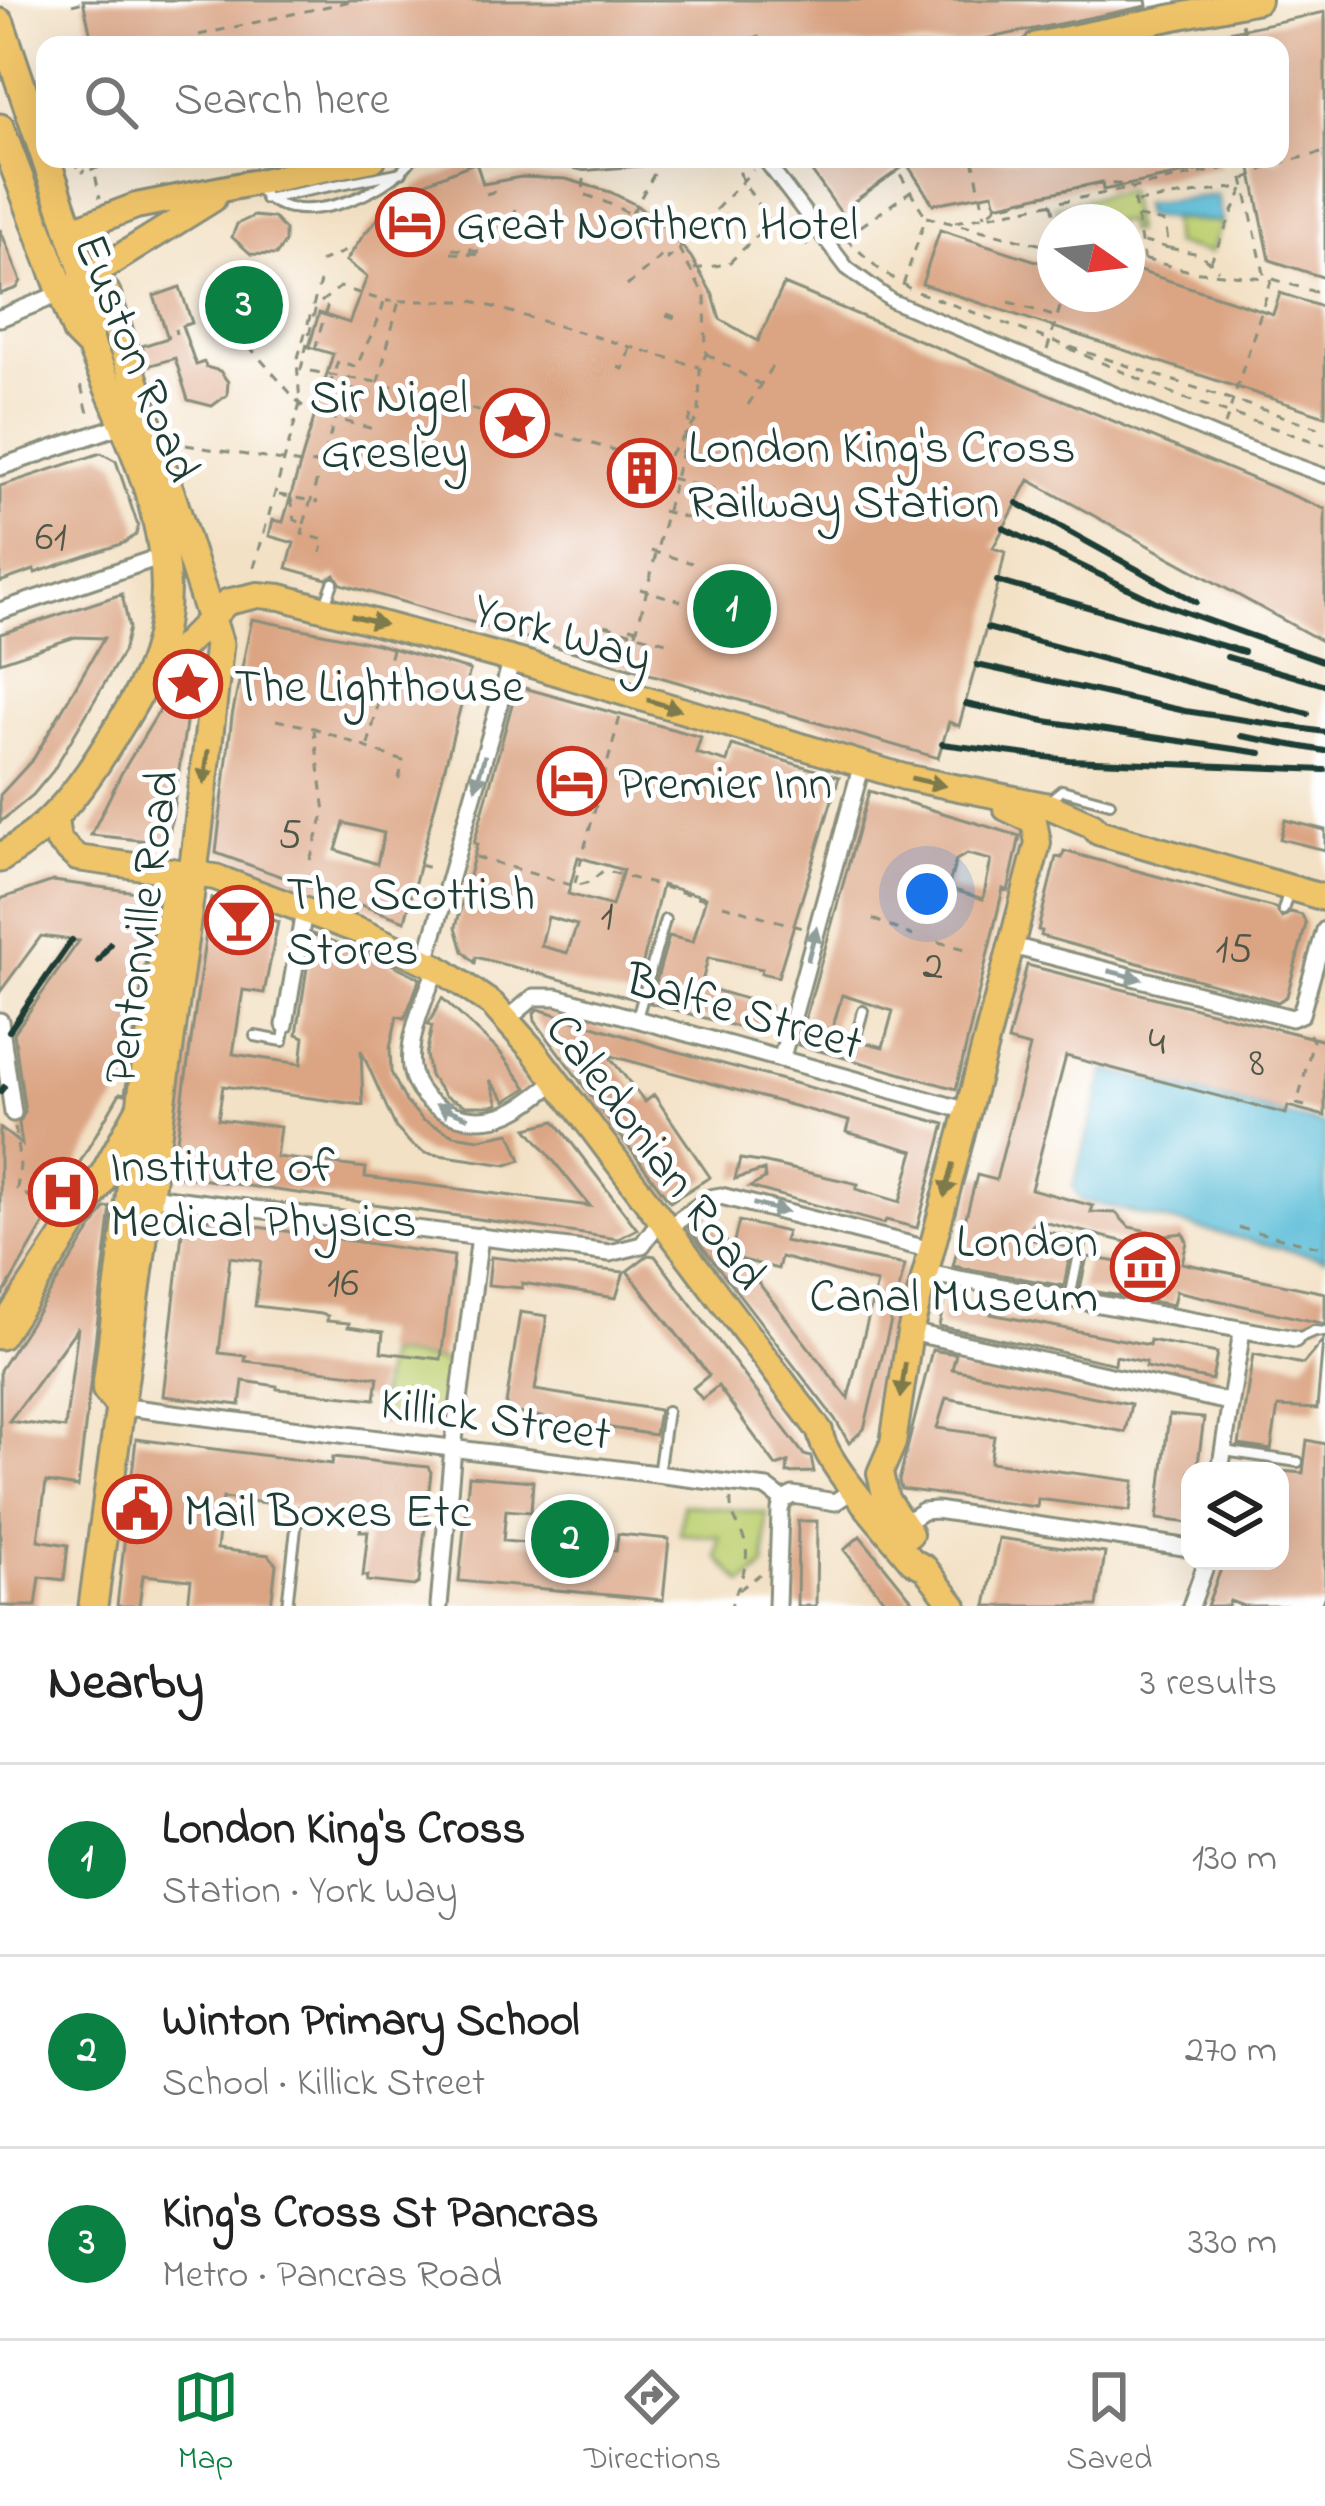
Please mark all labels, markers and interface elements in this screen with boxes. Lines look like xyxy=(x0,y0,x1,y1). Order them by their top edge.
search box xyxy=(36,36,1289,168)
icon: search xyxy=(78,69,144,135)
text: Search here xyxy=(174,69,390,135)
hotel icon: Great Northern Hotel xyxy=(375,187,445,257)
place label: Great Northern Hotel xyxy=(456,192,858,262)
north arrow xyxy=(1037,204,1145,312)
street label: Euston Road xyxy=(53,224,216,493)
pin: 3 xyxy=(205,260,283,350)
place label: Sir Nigel Gresley xyxy=(309,365,468,490)
place icon: Sir Nigel Gresley xyxy=(480,388,550,458)
place label: London King's Cross Railway Station xyxy=(688,415,1076,540)
building icon: London King's Cross Railway Station xyxy=(607,438,677,508)
house number: 61 xyxy=(35,508,67,569)
pin: 1 xyxy=(693,564,771,654)
street label: York Way xyxy=(464,577,659,695)
one-way arrow xyxy=(350,611,387,630)
place icon: The Lighthouse xyxy=(153,649,223,719)
place label: The Lighthouse xyxy=(234,654,524,725)
one-way arrow xyxy=(646,697,683,715)
hotel icon: Premier Inn xyxy=(537,746,607,816)
one-way arrow xyxy=(196,749,215,786)
place label: Premier Inn xyxy=(618,751,832,821)
one-way arrow xyxy=(470,754,488,790)
street label: Pentonville Road xyxy=(87,766,201,1089)
one-way arrow xyxy=(910,773,947,792)
house number: 5 xyxy=(278,806,302,867)
place label: The Scottish Stores xyxy=(286,862,535,987)
your location xyxy=(897,864,957,924)
bar icon: The Scottish Stores xyxy=(204,885,274,955)
house number: 1 xyxy=(600,887,614,948)
house number: 15 xyxy=(1215,920,1253,981)
one-way arrow xyxy=(804,925,823,962)
house number: 2 xyxy=(923,937,943,998)
street label: Balfe Street xyxy=(616,946,870,1081)
one-way arrow xyxy=(1107,966,1144,985)
street label: Caledonian Road xyxy=(526,999,782,1307)
house number: 4 xyxy=(1148,1013,1166,1074)
house number: 8 xyxy=(1249,1034,1265,1095)
one-way arrow xyxy=(434,1101,470,1120)
place label: Institute of Medical Physics xyxy=(110,1134,417,1259)
hospital icon: Institute of Medical Physics xyxy=(28,1157,98,1227)
one-way arrow xyxy=(939,1162,958,1199)
one-way arrow xyxy=(752,1200,789,1219)
place label: London Canal Museum xyxy=(809,1209,1098,1334)
museum icon: London Canal Museum xyxy=(1110,1232,1180,1302)
house number: 16 xyxy=(327,1254,359,1315)
one-way arrow xyxy=(893,1362,912,1399)
street label: Killick Street xyxy=(376,1370,615,1472)
map controls xyxy=(1181,1462,1289,1570)
button: layers xyxy=(1181,1462,1289,1570)
public building icon: Mail Boxes Etc xyxy=(102,1474,172,1544)
place label: Mail Boxes Etc xyxy=(184,1479,472,1549)
pin: 2 xyxy=(531,1494,609,1584)
text: Nearby xyxy=(48,1647,204,1722)
text: 3 results xyxy=(1140,1656,1277,1713)
text: London King's Cross xyxy=(162,1798,525,1864)
text: 1 xyxy=(81,1831,93,1888)
text: 130 m xyxy=(1192,1831,1277,1888)
text: Station · York Way xyxy=(162,1864,458,1921)
text: Winton Primary School xyxy=(162,1990,579,2056)
text: 2 xyxy=(77,2023,97,2080)
text: 270 m xyxy=(1185,2023,1277,2080)
text: School · Killick Street xyxy=(162,2056,485,2113)
text: King's Cross St Pancras xyxy=(162,2182,599,2248)
text: 3 xyxy=(79,2215,95,2272)
text: 330 m xyxy=(1188,2215,1277,2272)
text: Metro · Pancras Road xyxy=(162,2248,502,2305)
tab: Map xyxy=(173,2364,239,2484)
tab: Directions xyxy=(584,2364,721,2484)
tab: Saved xyxy=(1066,2364,1152,2484)

